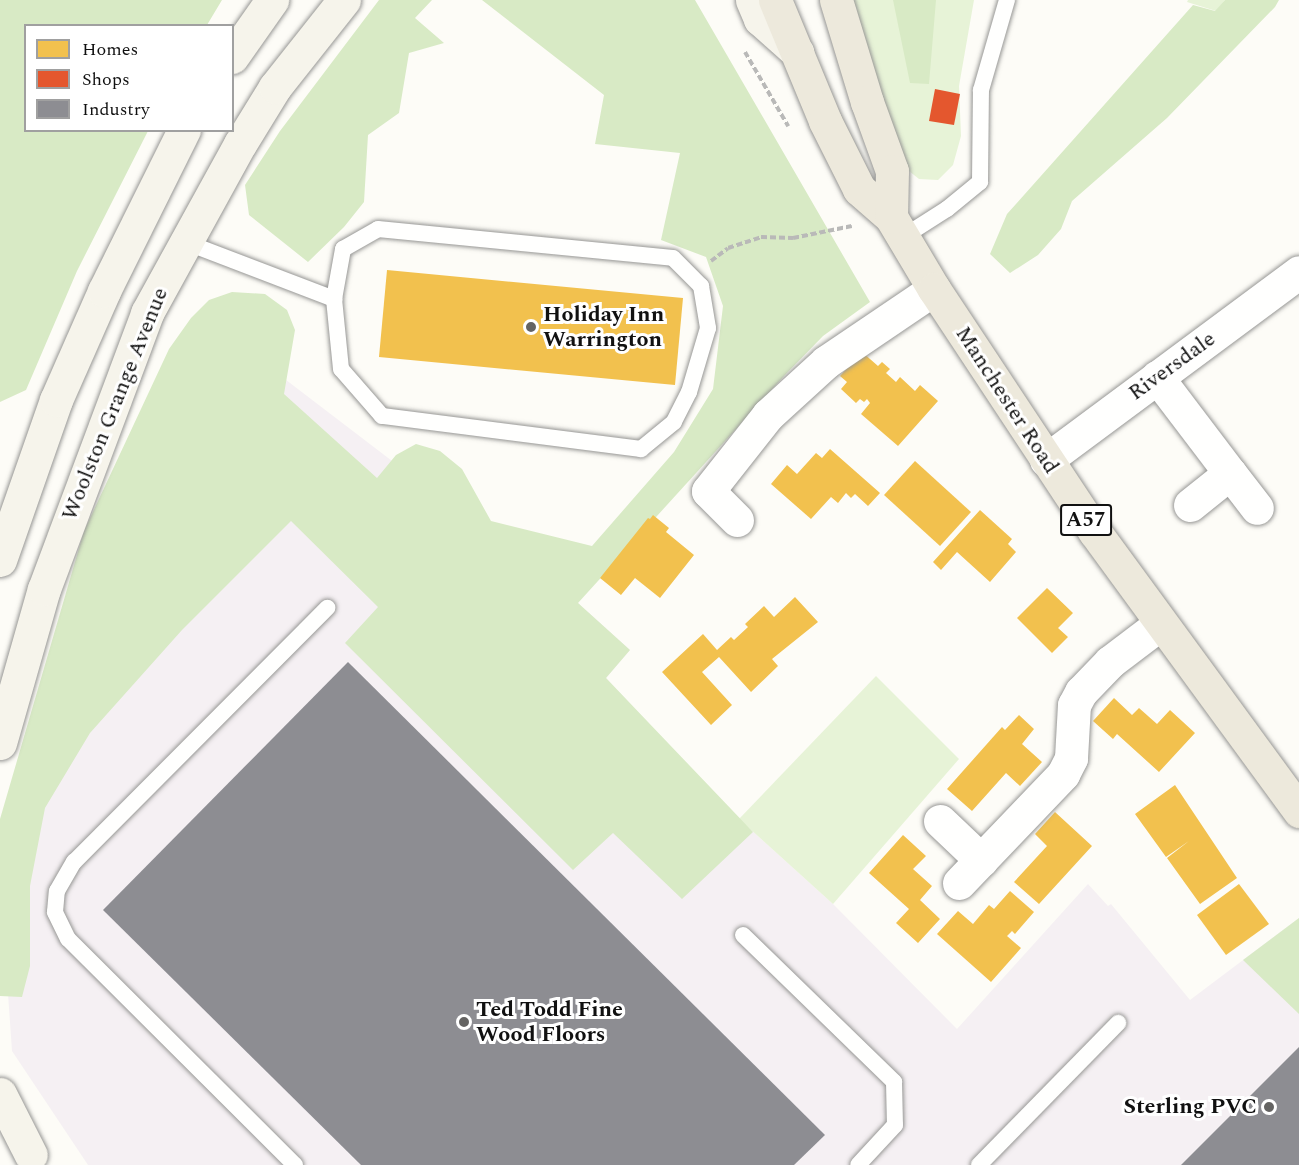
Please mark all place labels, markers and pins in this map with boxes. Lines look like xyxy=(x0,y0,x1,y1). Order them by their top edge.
place label: Holiday Inn Warrington xyxy=(543,301,664,352)
marker: Holiday Inn Warrington xyxy=(524,320,538,334)
place label: Ted Todd Fine Wood Floors xyxy=(476,996,623,1048)
marker: Ted Todd Fine Wood Floors xyxy=(457,1015,471,1029)
place label: Sterling PVC xyxy=(1123,1094,1257,1120)
marker: Sterling PVC xyxy=(1262,1100,1276,1114)

